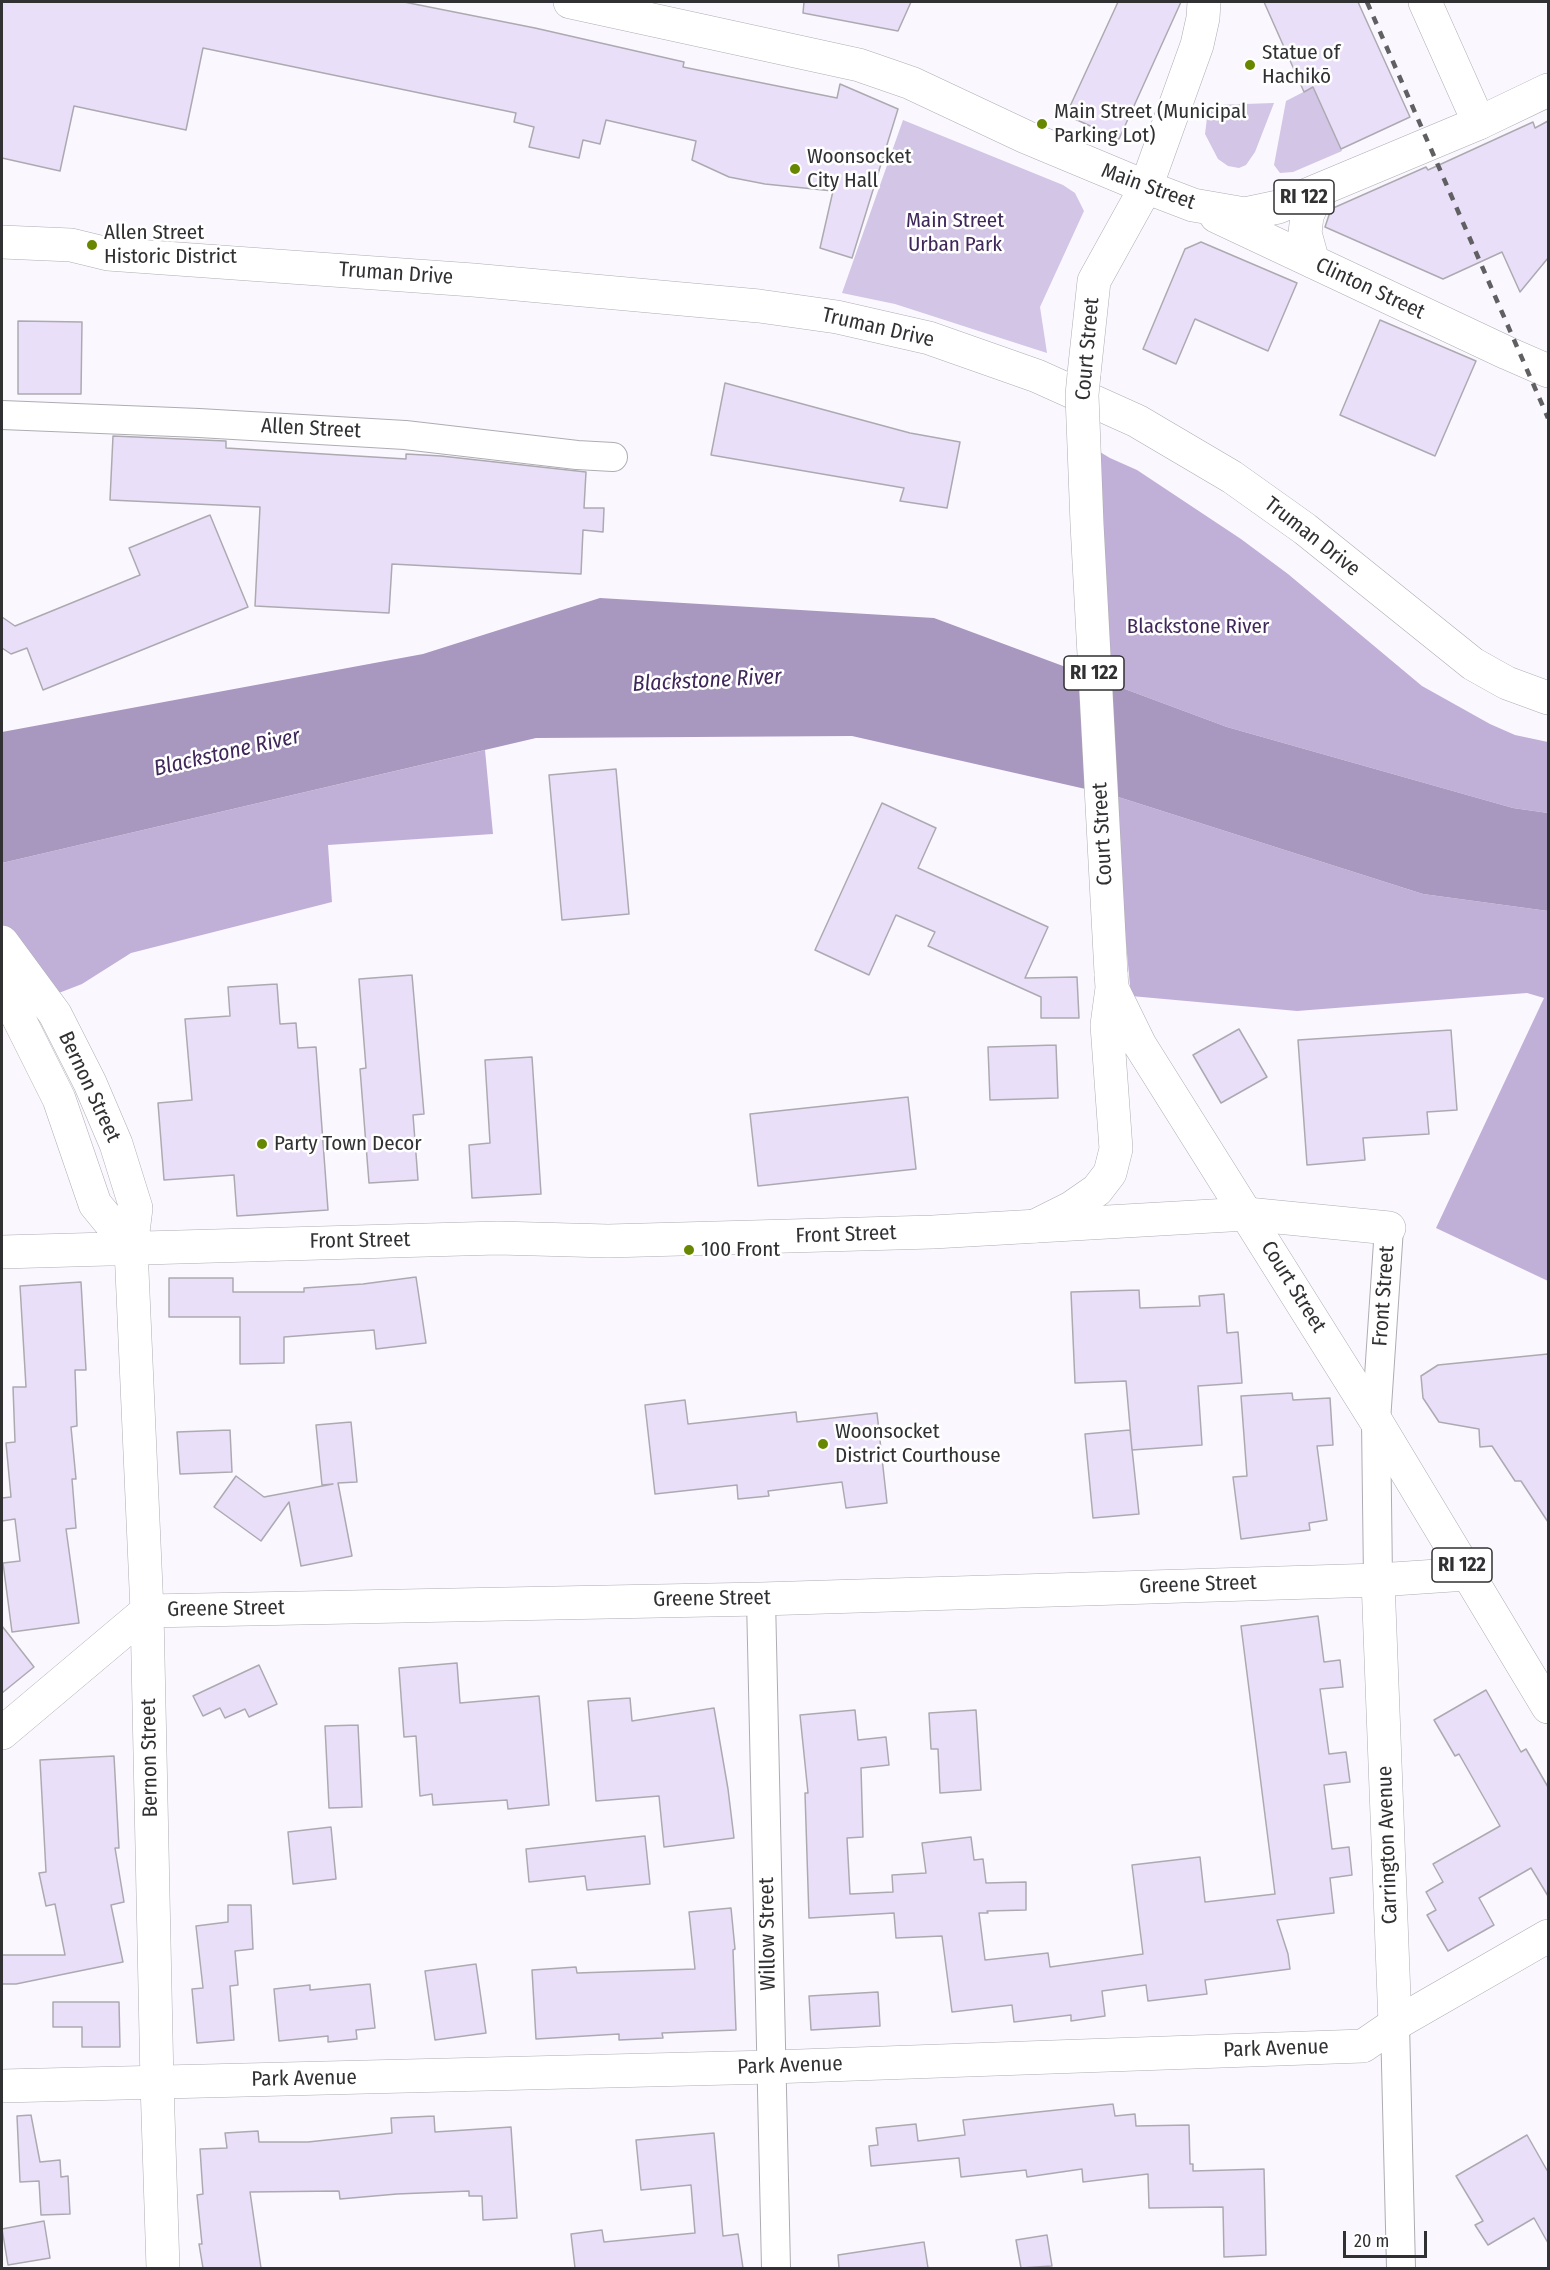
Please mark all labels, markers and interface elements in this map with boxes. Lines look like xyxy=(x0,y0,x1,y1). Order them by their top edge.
place label: Statue of Hachikō xyxy=(1262,40,1340,90)
marker: Statue of Hachikō xyxy=(1243,58,1257,72)
place label: Main Street (Municipal Parking Lot) xyxy=(1054,99,1246,149)
marker: Main Street (Municipal Parking Lot) xyxy=(1035,117,1049,131)
place label: Woonsocket City Hall xyxy=(807,144,912,194)
street label: Main Street xyxy=(1098,158,1198,216)
marker: Woonsocket City Hall xyxy=(788,162,802,176)
road number: RI 122 xyxy=(1274,180,1334,214)
park label: Main Street Urban Park xyxy=(906,208,1004,258)
place label: Allen Street Historic District xyxy=(104,220,237,270)
marker: Allen Street Historic District xyxy=(85,238,99,252)
street label: Clinton Street xyxy=(1311,253,1429,325)
street label: Truman Drive xyxy=(338,257,454,291)
street label: Court Street xyxy=(1071,297,1105,401)
street label: Truman Drive xyxy=(819,303,937,353)
street label: Allen Street xyxy=(260,414,362,444)
street label: Truman Drive xyxy=(1259,492,1365,582)
park label: Blackstone River xyxy=(1127,614,1269,640)
road number: RI 122 xyxy=(1064,656,1124,690)
water label: Blackstone River xyxy=(632,664,782,698)
water label: Blackstone River xyxy=(151,723,303,783)
street label: Court Street xyxy=(1088,782,1118,886)
street label: Bernon Street xyxy=(52,1028,126,1146)
place label: Party Town Decor xyxy=(274,1131,422,1157)
marker: Party Town Decor xyxy=(255,1137,269,1151)
street label: Front Street xyxy=(795,1221,897,1249)
street label: Front Street xyxy=(309,1228,411,1254)
place label: 100 Front xyxy=(701,1237,780,1263)
street label: Court Street xyxy=(1255,1237,1331,1337)
marker: 100 Front xyxy=(682,1243,696,1257)
street label: Front Street xyxy=(1368,1245,1400,1347)
place label: Woonsocket District Courthouse xyxy=(835,1419,1001,1469)
marker: Woonsocket District Courthouse xyxy=(816,1437,830,1451)
road number: RI 122 xyxy=(1432,1548,1492,1582)
street label: Greene Street xyxy=(1139,1570,1257,1600)
street label: Greene Street xyxy=(653,1585,771,1613)
street label: Greene Street xyxy=(167,1595,285,1623)
street label: Bernon Street xyxy=(136,1698,164,1818)
street label: Carrington Avenue xyxy=(1373,1765,1403,1925)
street label: Willow Street xyxy=(754,1877,782,1991)
street label: Park Avenue xyxy=(1223,2035,1329,2063)
street label: Park Avenue xyxy=(737,2052,843,2080)
street label: Park Avenue xyxy=(251,2065,357,2093)
scale bar xyxy=(1346,2219,1430,2257)
text: 20 m xyxy=(1354,2230,1389,2252)

